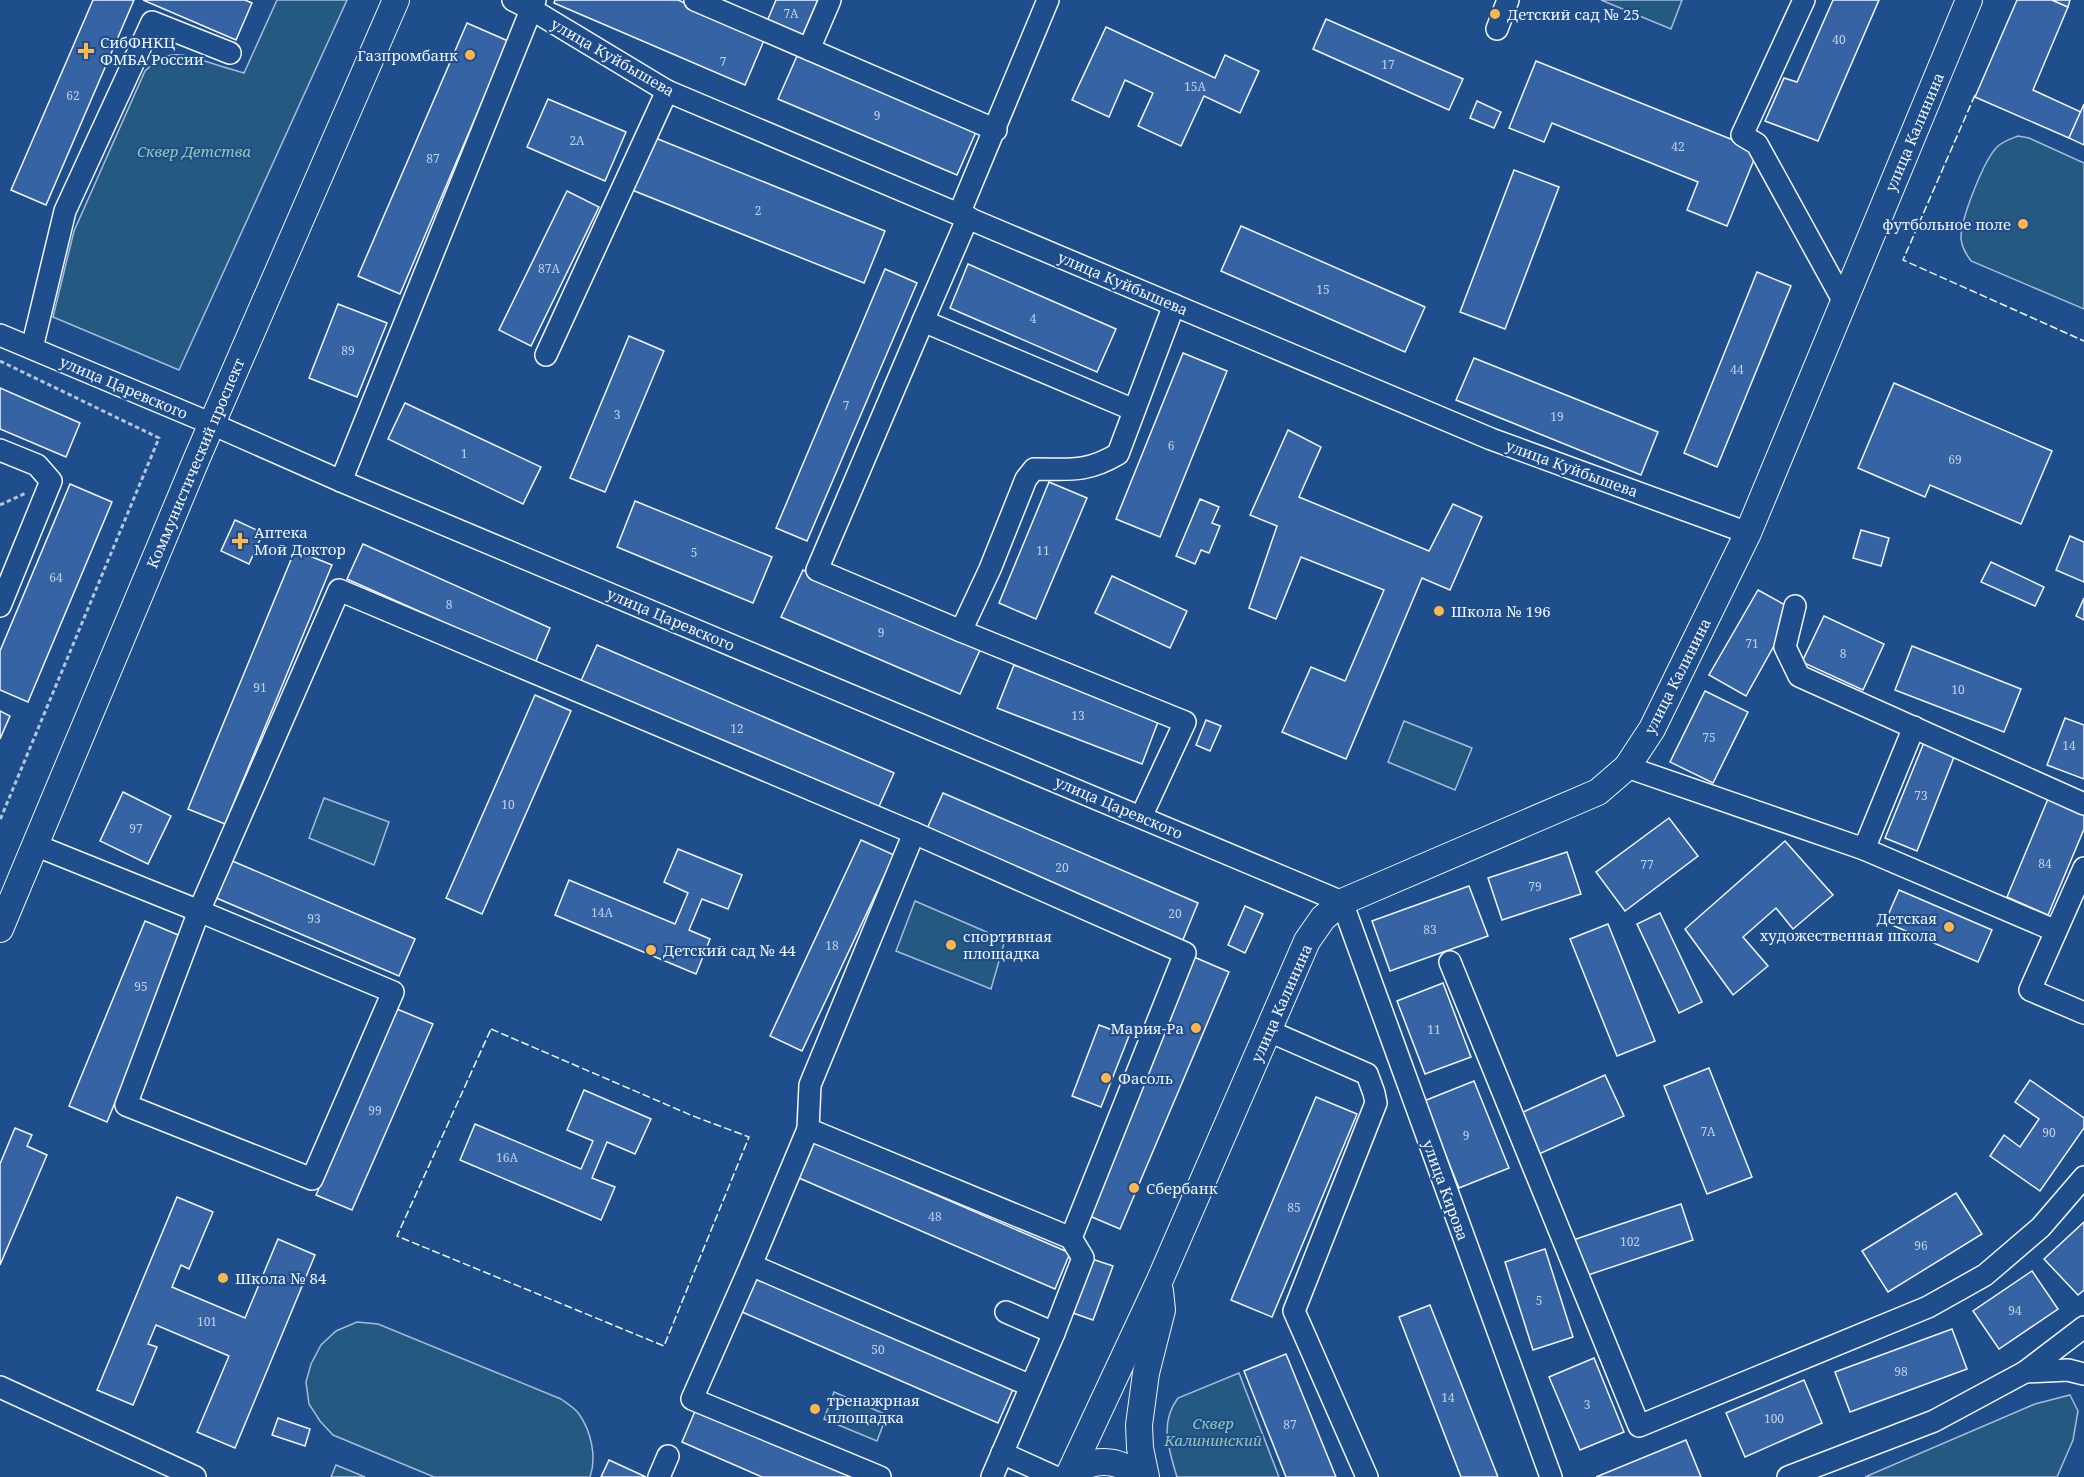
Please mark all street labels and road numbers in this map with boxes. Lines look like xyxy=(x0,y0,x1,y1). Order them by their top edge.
street label: улица Куйбышева xyxy=(548,13,678,101)
street label: улица Калинина xyxy=(1880,69,1948,195)
street label: улица Куйбышева xyxy=(1055,247,1191,319)
street label: улица Царевского xyxy=(57,351,191,423)
street label: Коммунистический проспект xyxy=(142,355,248,571)
street label: улица Куйбышева xyxy=(1503,435,1641,501)
street label: улица Царевского xyxy=(604,583,738,655)
street label: улица Калинина xyxy=(1639,615,1715,737)
street label: улица Царевского xyxy=(1052,771,1186,843)
street label: улица Калинина xyxy=(1246,941,1316,1065)
street label: улица Кирова xyxy=(1418,1137,1474,1243)

